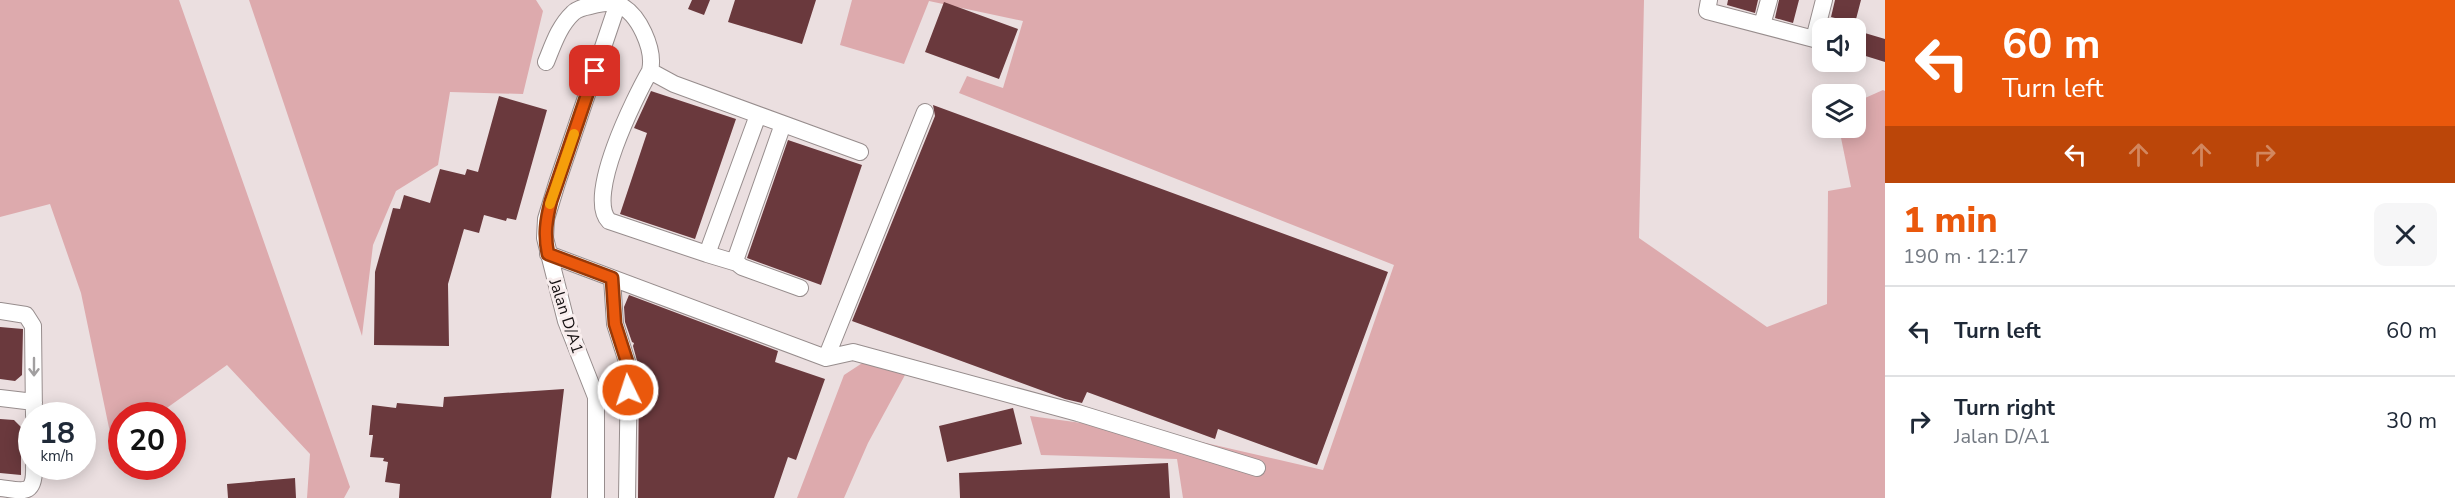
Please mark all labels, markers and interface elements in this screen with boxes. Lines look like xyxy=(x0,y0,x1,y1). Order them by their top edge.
text: 60 m xyxy=(2002,16,2101,73)
map controls xyxy=(1812,18,1866,138)
button: sound xyxy=(1812,18,1866,72)
icon: left xyxy=(1903,24,1981,102)
pin xyxy=(569,45,620,96)
icon: arrive xyxy=(578,54,611,87)
text: Turn left xyxy=(2002,70,2103,107)
button: layers xyxy=(1812,84,1866,138)
icon: left xyxy=(2059,138,2092,171)
icon: ahead xyxy=(2122,138,2155,171)
icon: ahead xyxy=(2185,138,2218,171)
icon: right xyxy=(2248,138,2281,171)
text: 1 min xyxy=(1903,196,1998,245)
button: close xyxy=(2374,203,2437,266)
text: 190 m · 12:17 xyxy=(1903,243,2029,270)
street label: Jalan D/A1 xyxy=(543,275,588,356)
icon: left xyxy=(1903,315,1936,348)
text: Turn left xyxy=(1954,316,2041,346)
text: 60 m xyxy=(2386,316,2437,346)
one-way arrow xyxy=(28,356,40,376)
position arrow xyxy=(596,358,660,422)
text: Turn right xyxy=(1954,393,2055,423)
speed limit sign: 20 xyxy=(108,402,186,480)
icon: right xyxy=(1903,405,1936,438)
text: 30 m xyxy=(2386,406,2437,436)
text: 18 xyxy=(39,413,75,454)
text: Jalan D/A1 xyxy=(1954,423,2051,450)
text: km/h xyxy=(40,446,74,466)

